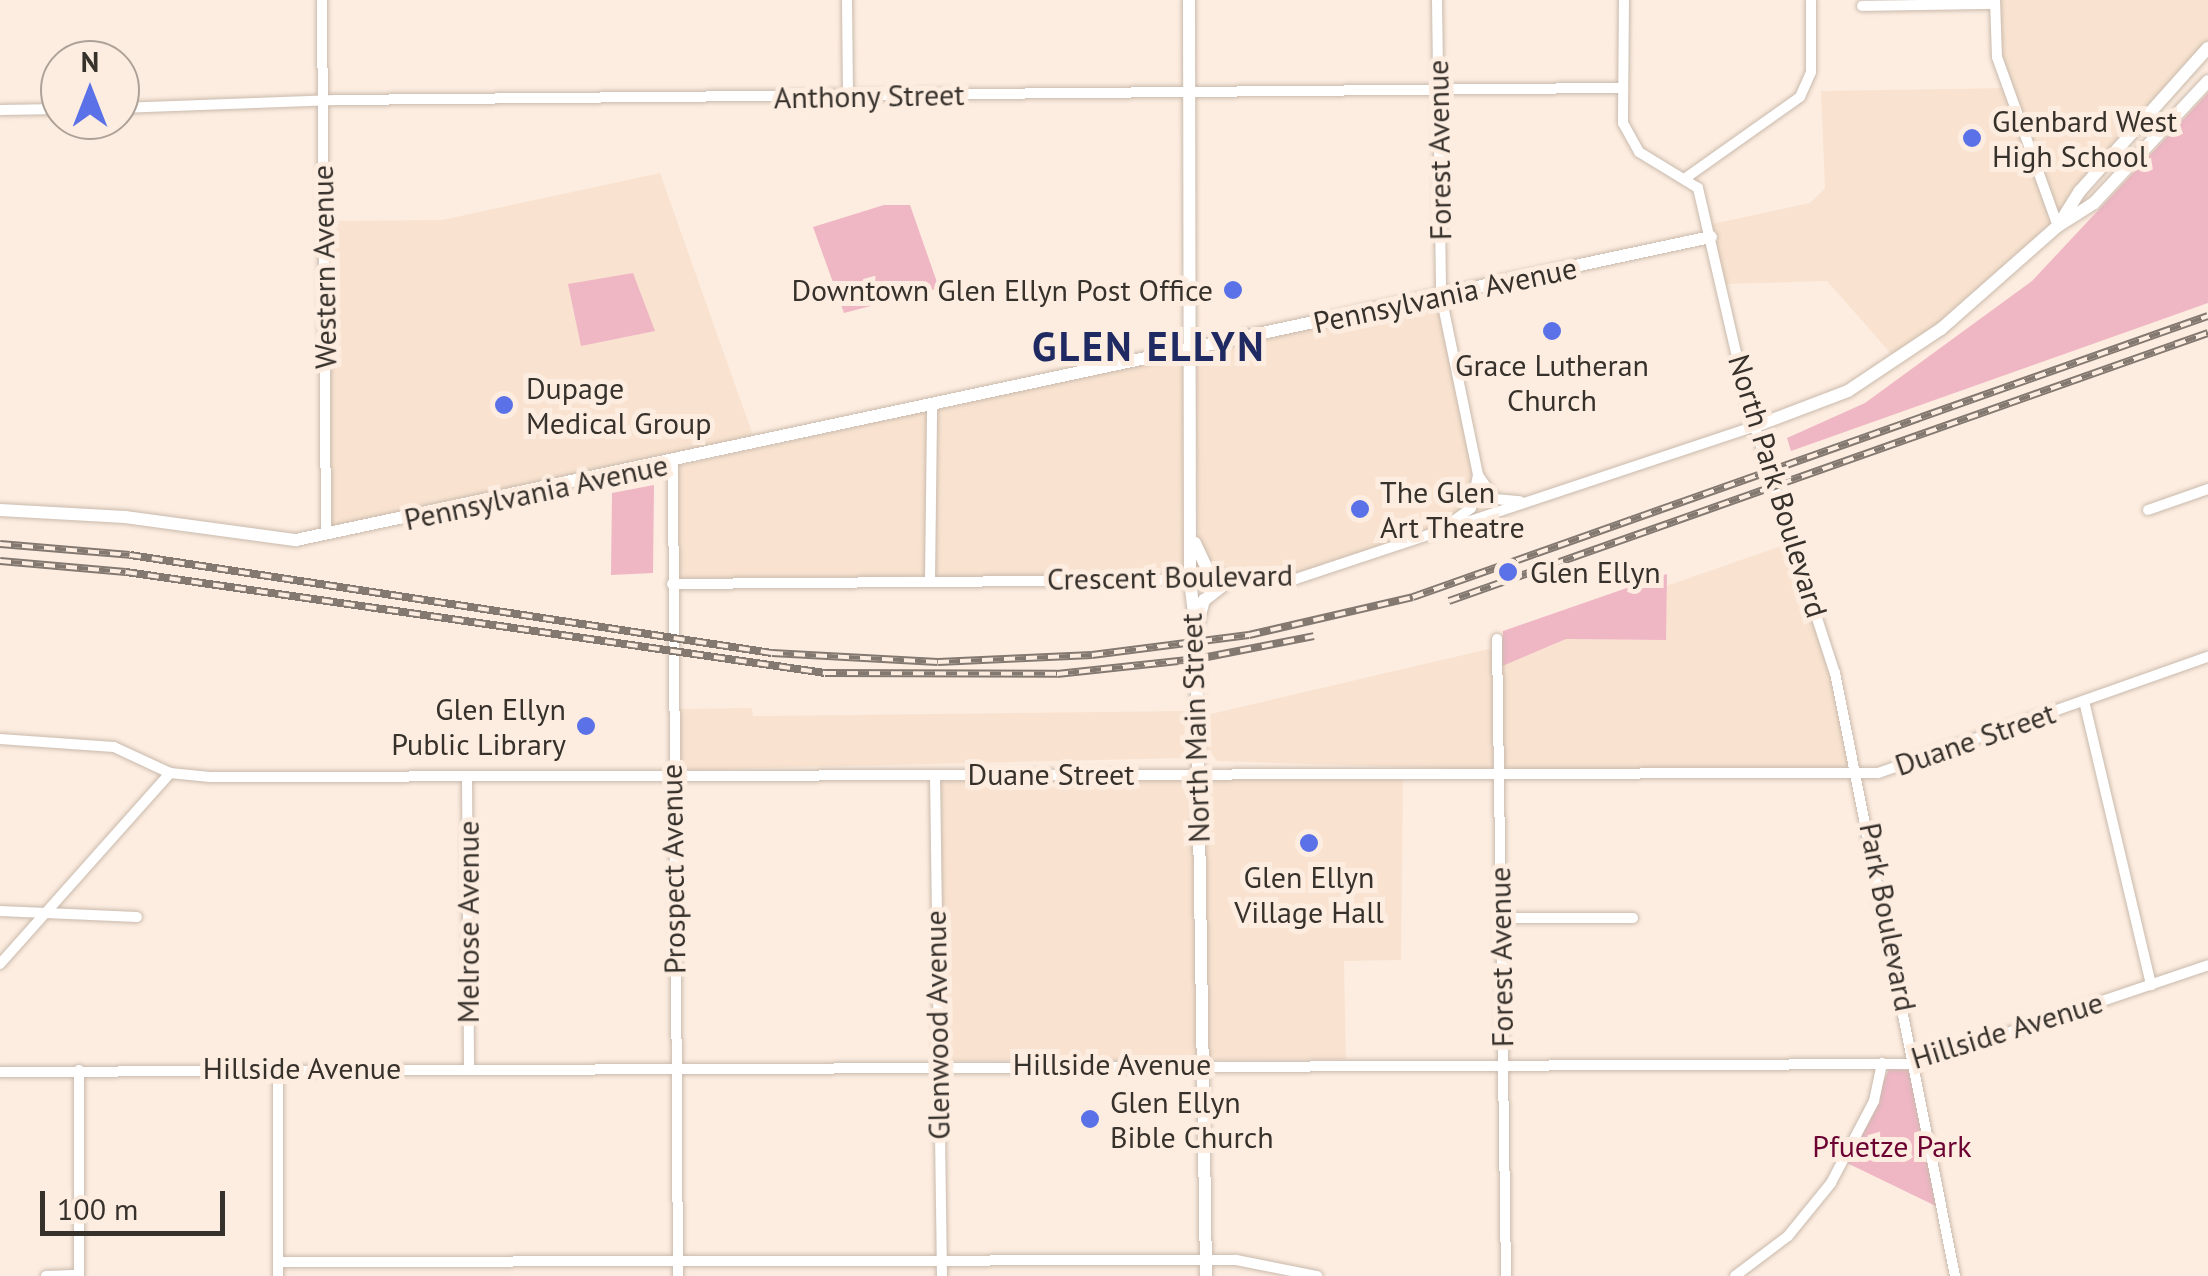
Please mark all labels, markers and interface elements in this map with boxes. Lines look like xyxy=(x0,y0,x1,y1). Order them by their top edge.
north arrow xyxy=(40,40,140,140)
text: N xyxy=(81,43,99,80)
street label: Forest Avenue xyxy=(1419,59,1459,241)
street label: Anthony Street xyxy=(773,76,965,116)
place label: Glenbard West High School xyxy=(1992,103,2178,174)
marker: Glenbard West High School xyxy=(1961,127,1983,149)
street label: Western Avenue xyxy=(304,164,344,370)
street label: Pennsylvania Avenue xyxy=(1309,249,1581,341)
place label: Downtown Glen Ellyn Post Office xyxy=(791,272,1213,308)
marker: Downtown Glen Ellyn Post Office xyxy=(1222,279,1244,301)
marker: Grace Lutheran Church xyxy=(1541,320,1563,342)
district label: GLEN ELLYN xyxy=(1032,322,1266,370)
place label: Grace Lutheran Church xyxy=(1455,347,1649,418)
street label: North Park Boulevard xyxy=(1721,350,1835,622)
place label: Dupage Medical Group xyxy=(526,370,711,440)
marker: Dupage Medical Group xyxy=(491,392,517,418)
street label: Pennsylvania Avenue xyxy=(400,446,672,538)
place label: The Glen Art Theatre xyxy=(1380,474,1526,544)
marker: The Glen Art Theatre xyxy=(1349,498,1371,520)
place label: Glen Ellyn xyxy=(1530,554,1661,590)
street label: Crescent Boulevard xyxy=(1047,557,1293,597)
marker: Glen Ellyn xyxy=(1495,559,1521,585)
street label: North Main Street xyxy=(1173,613,1217,843)
place label: Glen Ellyn Public Library xyxy=(391,691,566,762)
street label: Duane Street xyxy=(1890,695,2060,783)
marker: Glen Ellyn Public Library xyxy=(575,715,597,737)
street label: Duane Street xyxy=(968,756,1134,792)
street label: Prospect Avenue xyxy=(653,763,693,975)
street label: Park Boulevard xyxy=(1852,819,1924,1015)
street label: Melrose Avenue xyxy=(450,820,486,1024)
marker: Glen Ellyn Village Hall xyxy=(1298,832,1320,854)
place label: Glen Ellyn Village Hall xyxy=(1234,859,1384,930)
street label: Forest Avenue xyxy=(1481,866,1521,1048)
street label: Glenwood Avenue xyxy=(917,909,957,1141)
street label: Hillside Avenue xyxy=(1906,984,2108,1076)
street label: Hillside Avenue xyxy=(1012,1046,1212,1082)
street label: Hillside Avenue xyxy=(202,1050,402,1086)
place label: Glen Ellyn Bible Church xyxy=(1110,1084,1274,1154)
marker: Glen Ellyn Bible Church xyxy=(1079,1108,1101,1130)
park label: Pfuetze Park xyxy=(1812,1128,1972,1164)
scale bar xyxy=(45,1171,230,1233)
text: 100 m xyxy=(57,1189,138,1228)

